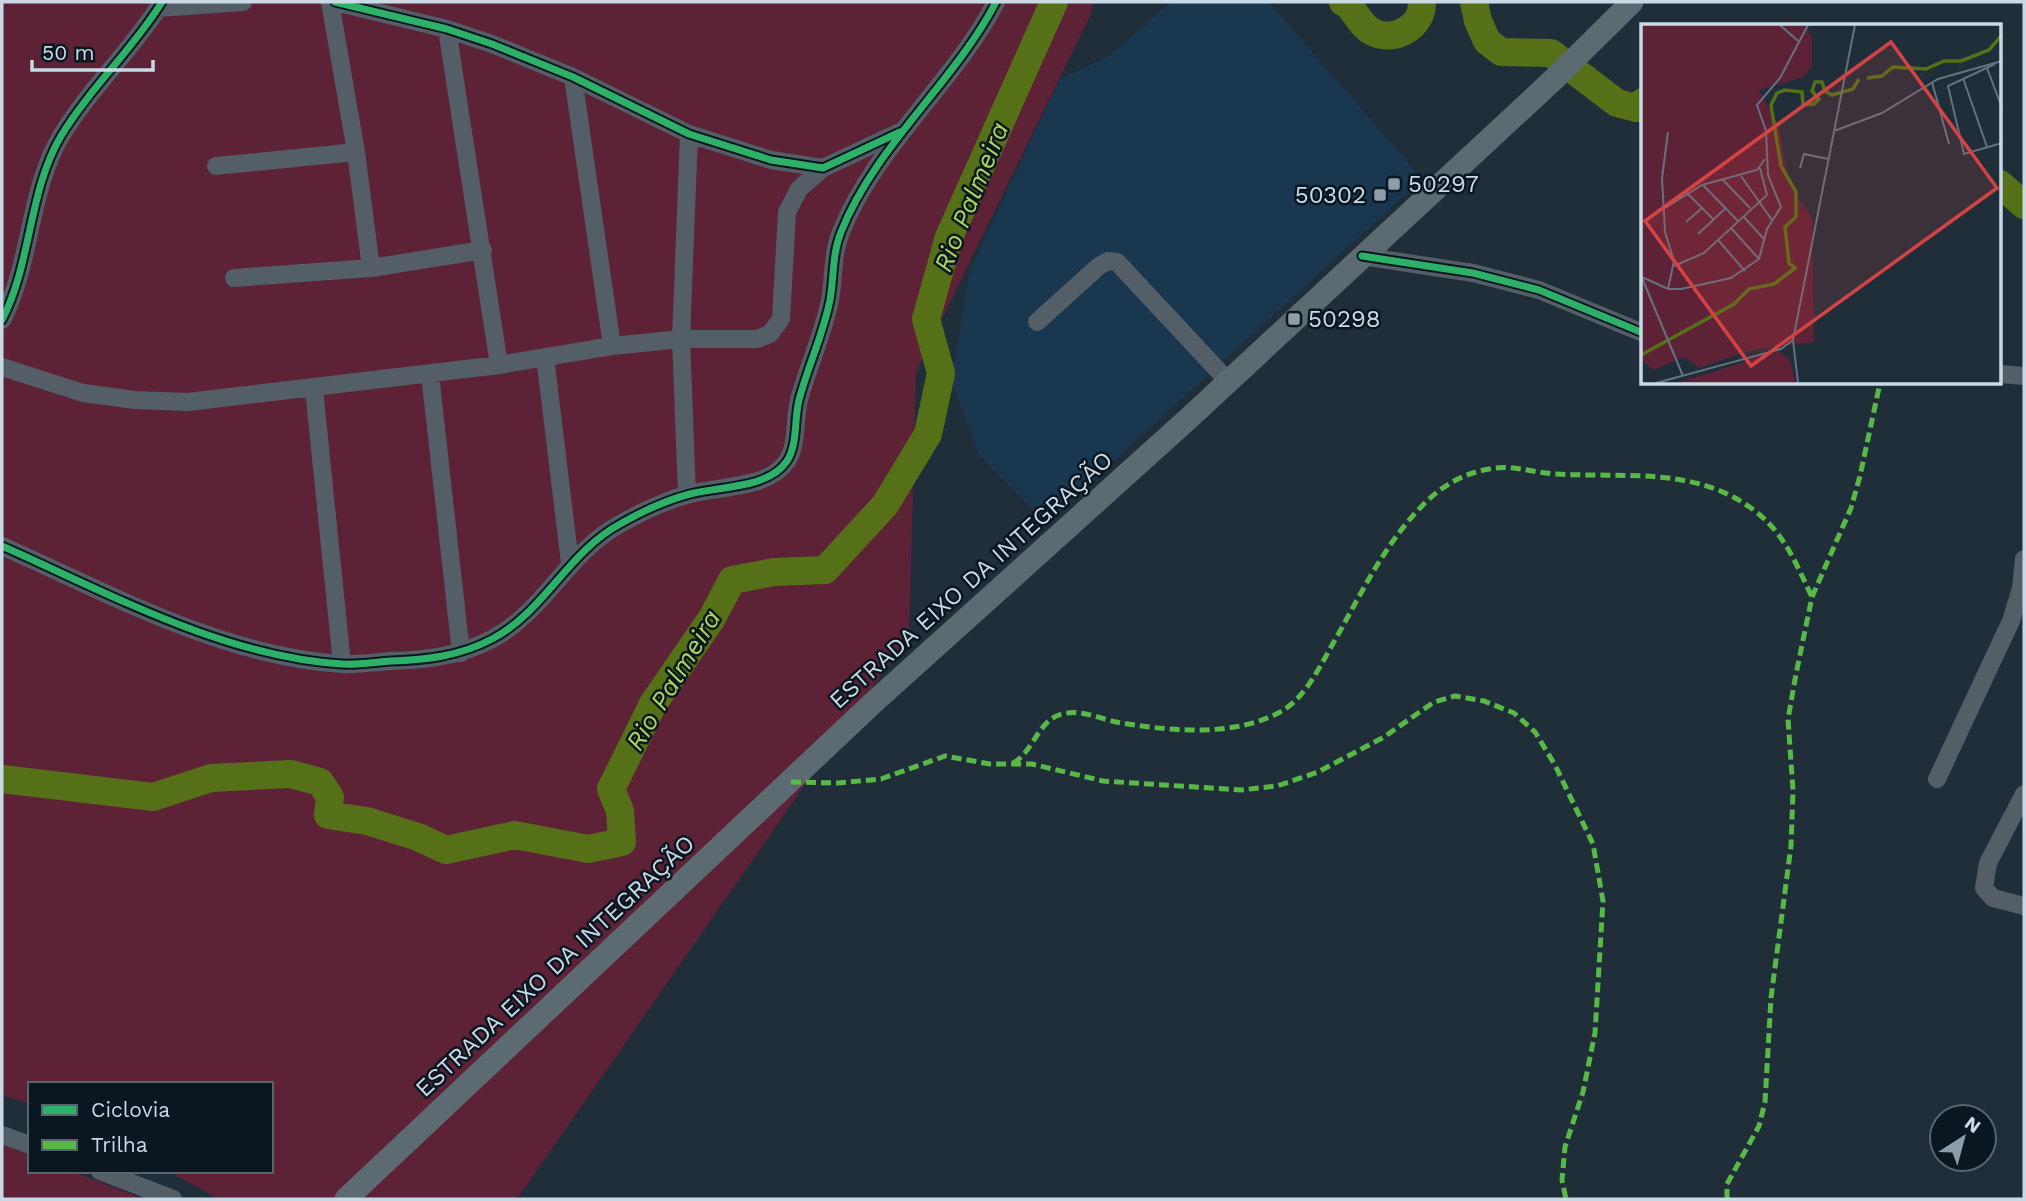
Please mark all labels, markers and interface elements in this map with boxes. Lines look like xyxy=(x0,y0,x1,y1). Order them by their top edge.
inset map xyxy=(1641,24,2002,385)
scale bar xyxy=(32,28,152,72)
text: 50 m xyxy=(42,40,94,65)
water label: Rio Palmeira xyxy=(927,118,1015,276)
place label: 50297 xyxy=(1408,170,1479,198)
marker: 50297 xyxy=(1386,176,1402,192)
place label: 50302 xyxy=(1295,181,1366,209)
marker: 50302 xyxy=(1372,187,1388,203)
place label: 50298 xyxy=(1308,305,1380,333)
marker: 50298 xyxy=(1286,311,1302,327)
street label: ESTRADA EIXO DA INTEGRAÇÃO xyxy=(824,446,1118,714)
water label: Rio Palmeira xyxy=(619,604,727,756)
street label: ESTRADA EIXO DA INTEGRAÇÃO xyxy=(410,829,700,1103)
legend xyxy=(28,1082,273,1173)
text: Ciclovia xyxy=(91,1097,170,1122)
north arrow xyxy=(1928,1103,1998,1173)
text: N xyxy=(1960,1111,1985,1138)
text: Trilha xyxy=(91,1132,148,1157)

